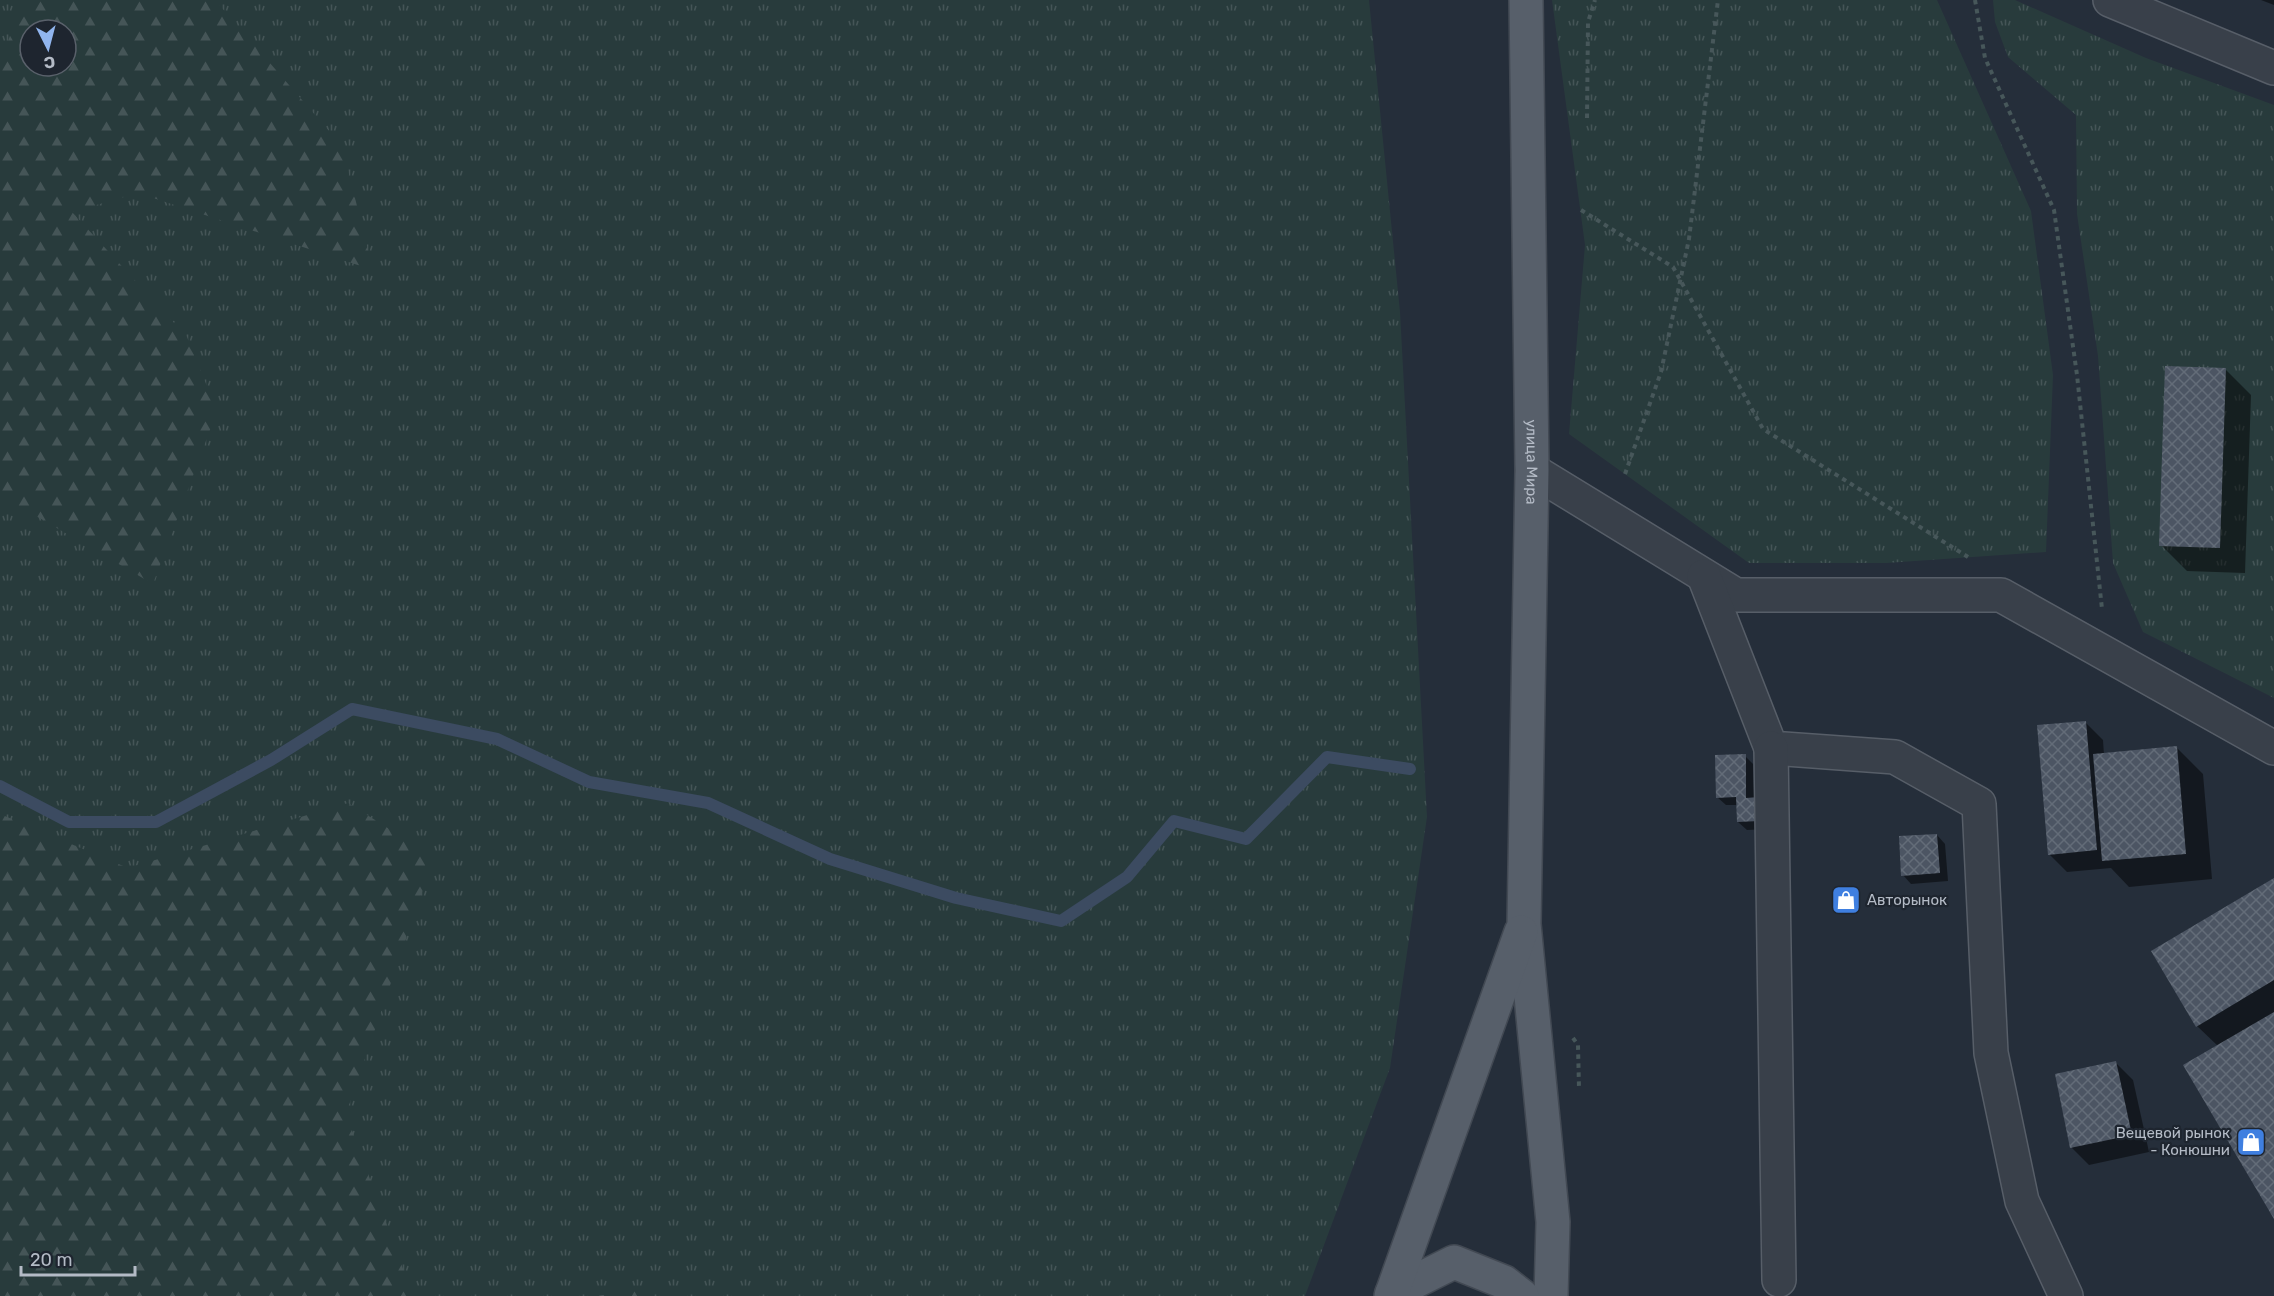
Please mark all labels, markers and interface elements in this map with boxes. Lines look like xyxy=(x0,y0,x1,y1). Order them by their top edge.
north arrow xyxy=(18,18,78,78)
text: С xyxy=(43,52,56,72)
street label: улица Мира xyxy=(1522,419,1541,505)
shop icon: Авторынок xyxy=(1830,884,1862,916)
place label: Авторынок xyxy=(1867,891,1947,909)
place label: Вещевой рынок - Конюшни xyxy=(2116,1124,2230,1159)
shop icon: Вещевой рынок - Конюшни xyxy=(2235,1126,2267,1158)
scale bar xyxy=(21,1239,135,1277)
text: 20 m xyxy=(30,1249,72,1271)

